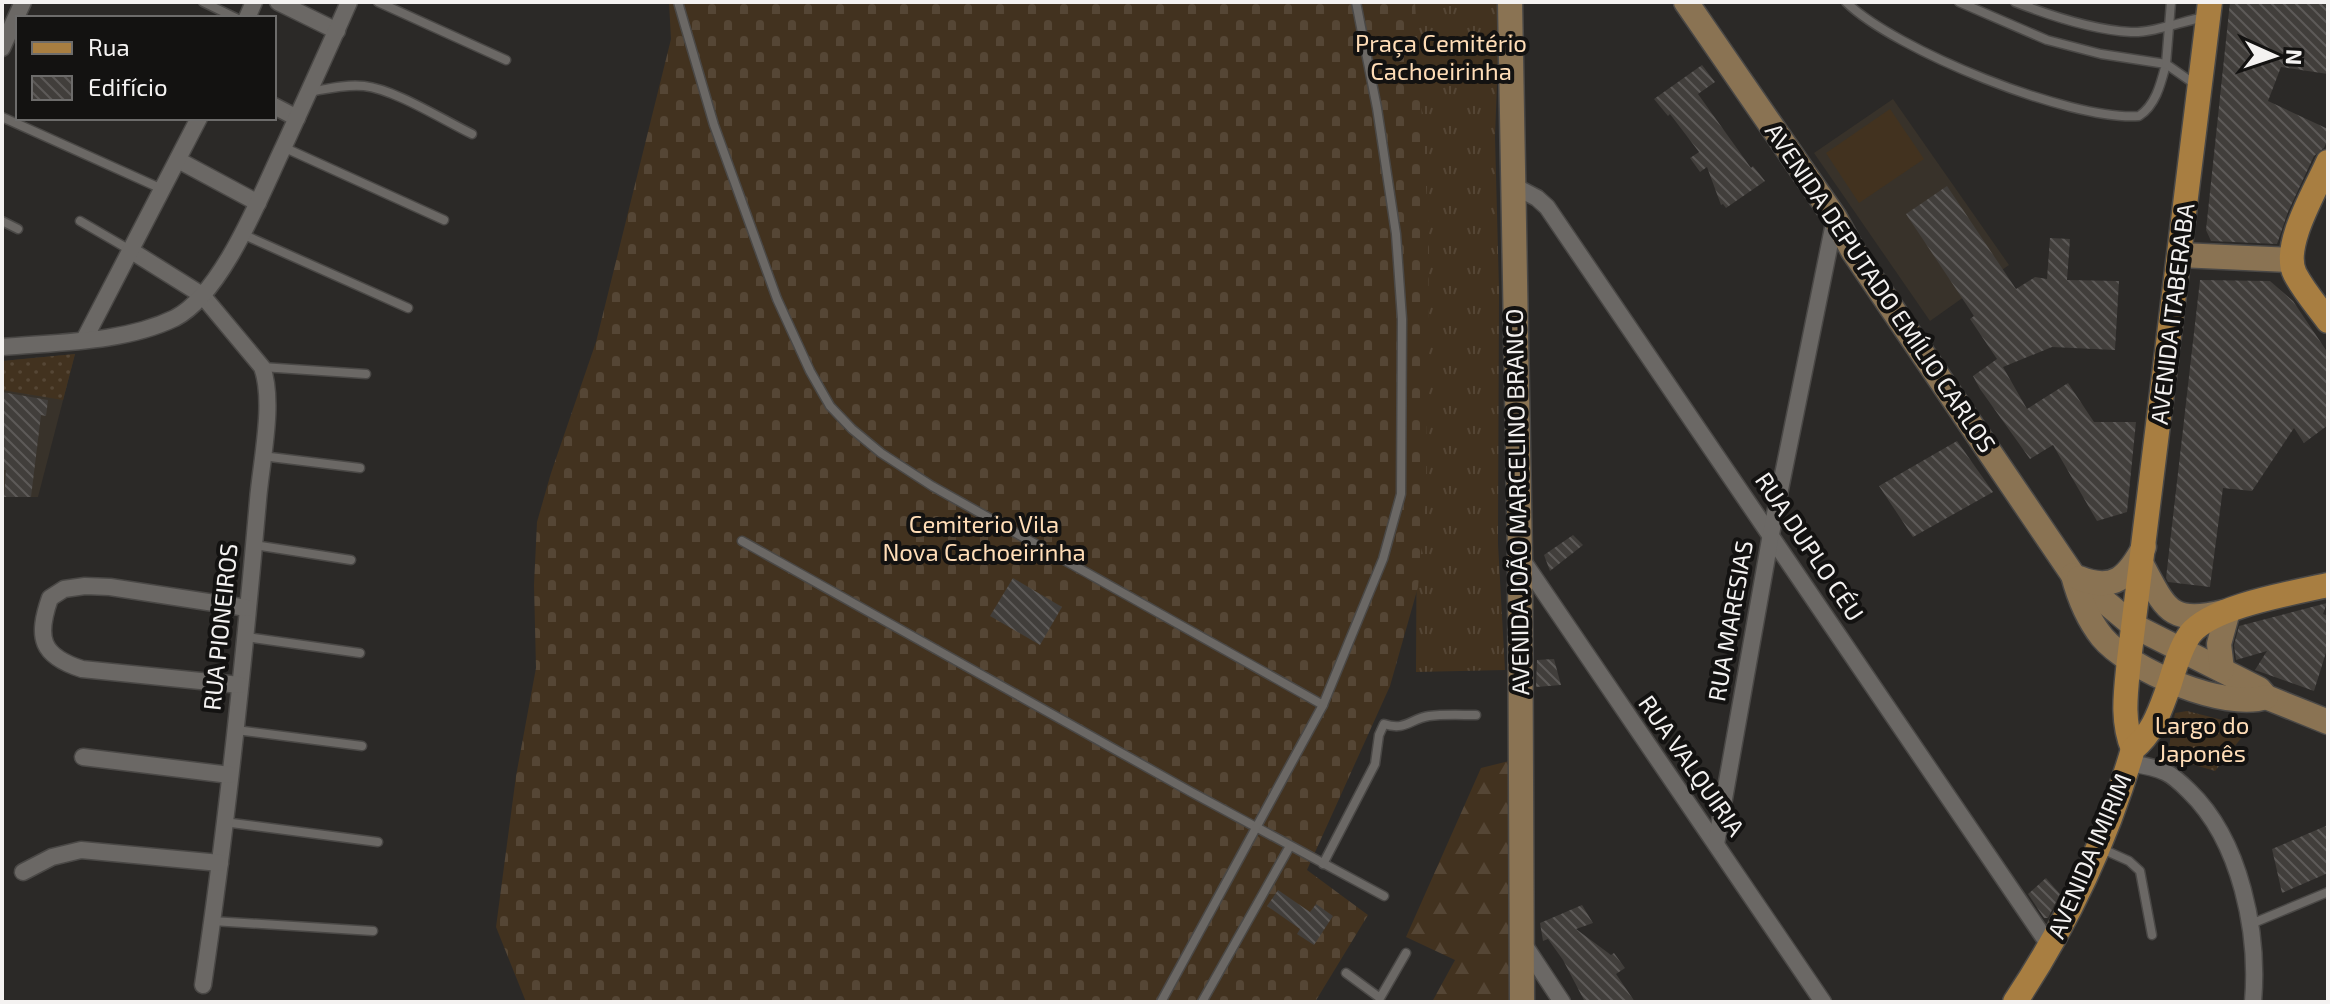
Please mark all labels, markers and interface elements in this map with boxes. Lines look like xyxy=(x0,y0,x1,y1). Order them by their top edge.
legend xyxy=(16,16,276,120)
north arrow xyxy=(2234,16,2314,96)
park label: Praça Cemitério Cachoeirinha xyxy=(1355,28,1527,85)
text: Rua xyxy=(88,32,130,61)
text: N xyxy=(2282,48,2308,66)
text: Edifício xyxy=(88,72,168,101)
street label: AVENIDA DEPUTADO EMÍLIO CARLOS xyxy=(1760,117,2003,457)
street label: AVENIDA ITABERABA xyxy=(2144,202,2199,426)
street label: AVENIDA JOÃO MARCELINO BRANCO xyxy=(1499,308,1534,696)
street label: RUA DUPLO CÉU xyxy=(1750,466,1871,626)
park label: Cemiterio Vila Nova Cachoeirinha xyxy=(882,509,1086,566)
street label: RUA MARESIAS xyxy=(1701,538,1758,703)
street label: RUA PIONEIROS xyxy=(196,542,243,712)
street label: RUA VALQUIRIA xyxy=(1633,689,1751,841)
park label: Largo do Japonês xyxy=(2155,710,2249,767)
street label: AVENIDA IMIRIM xyxy=(2041,768,2136,942)

